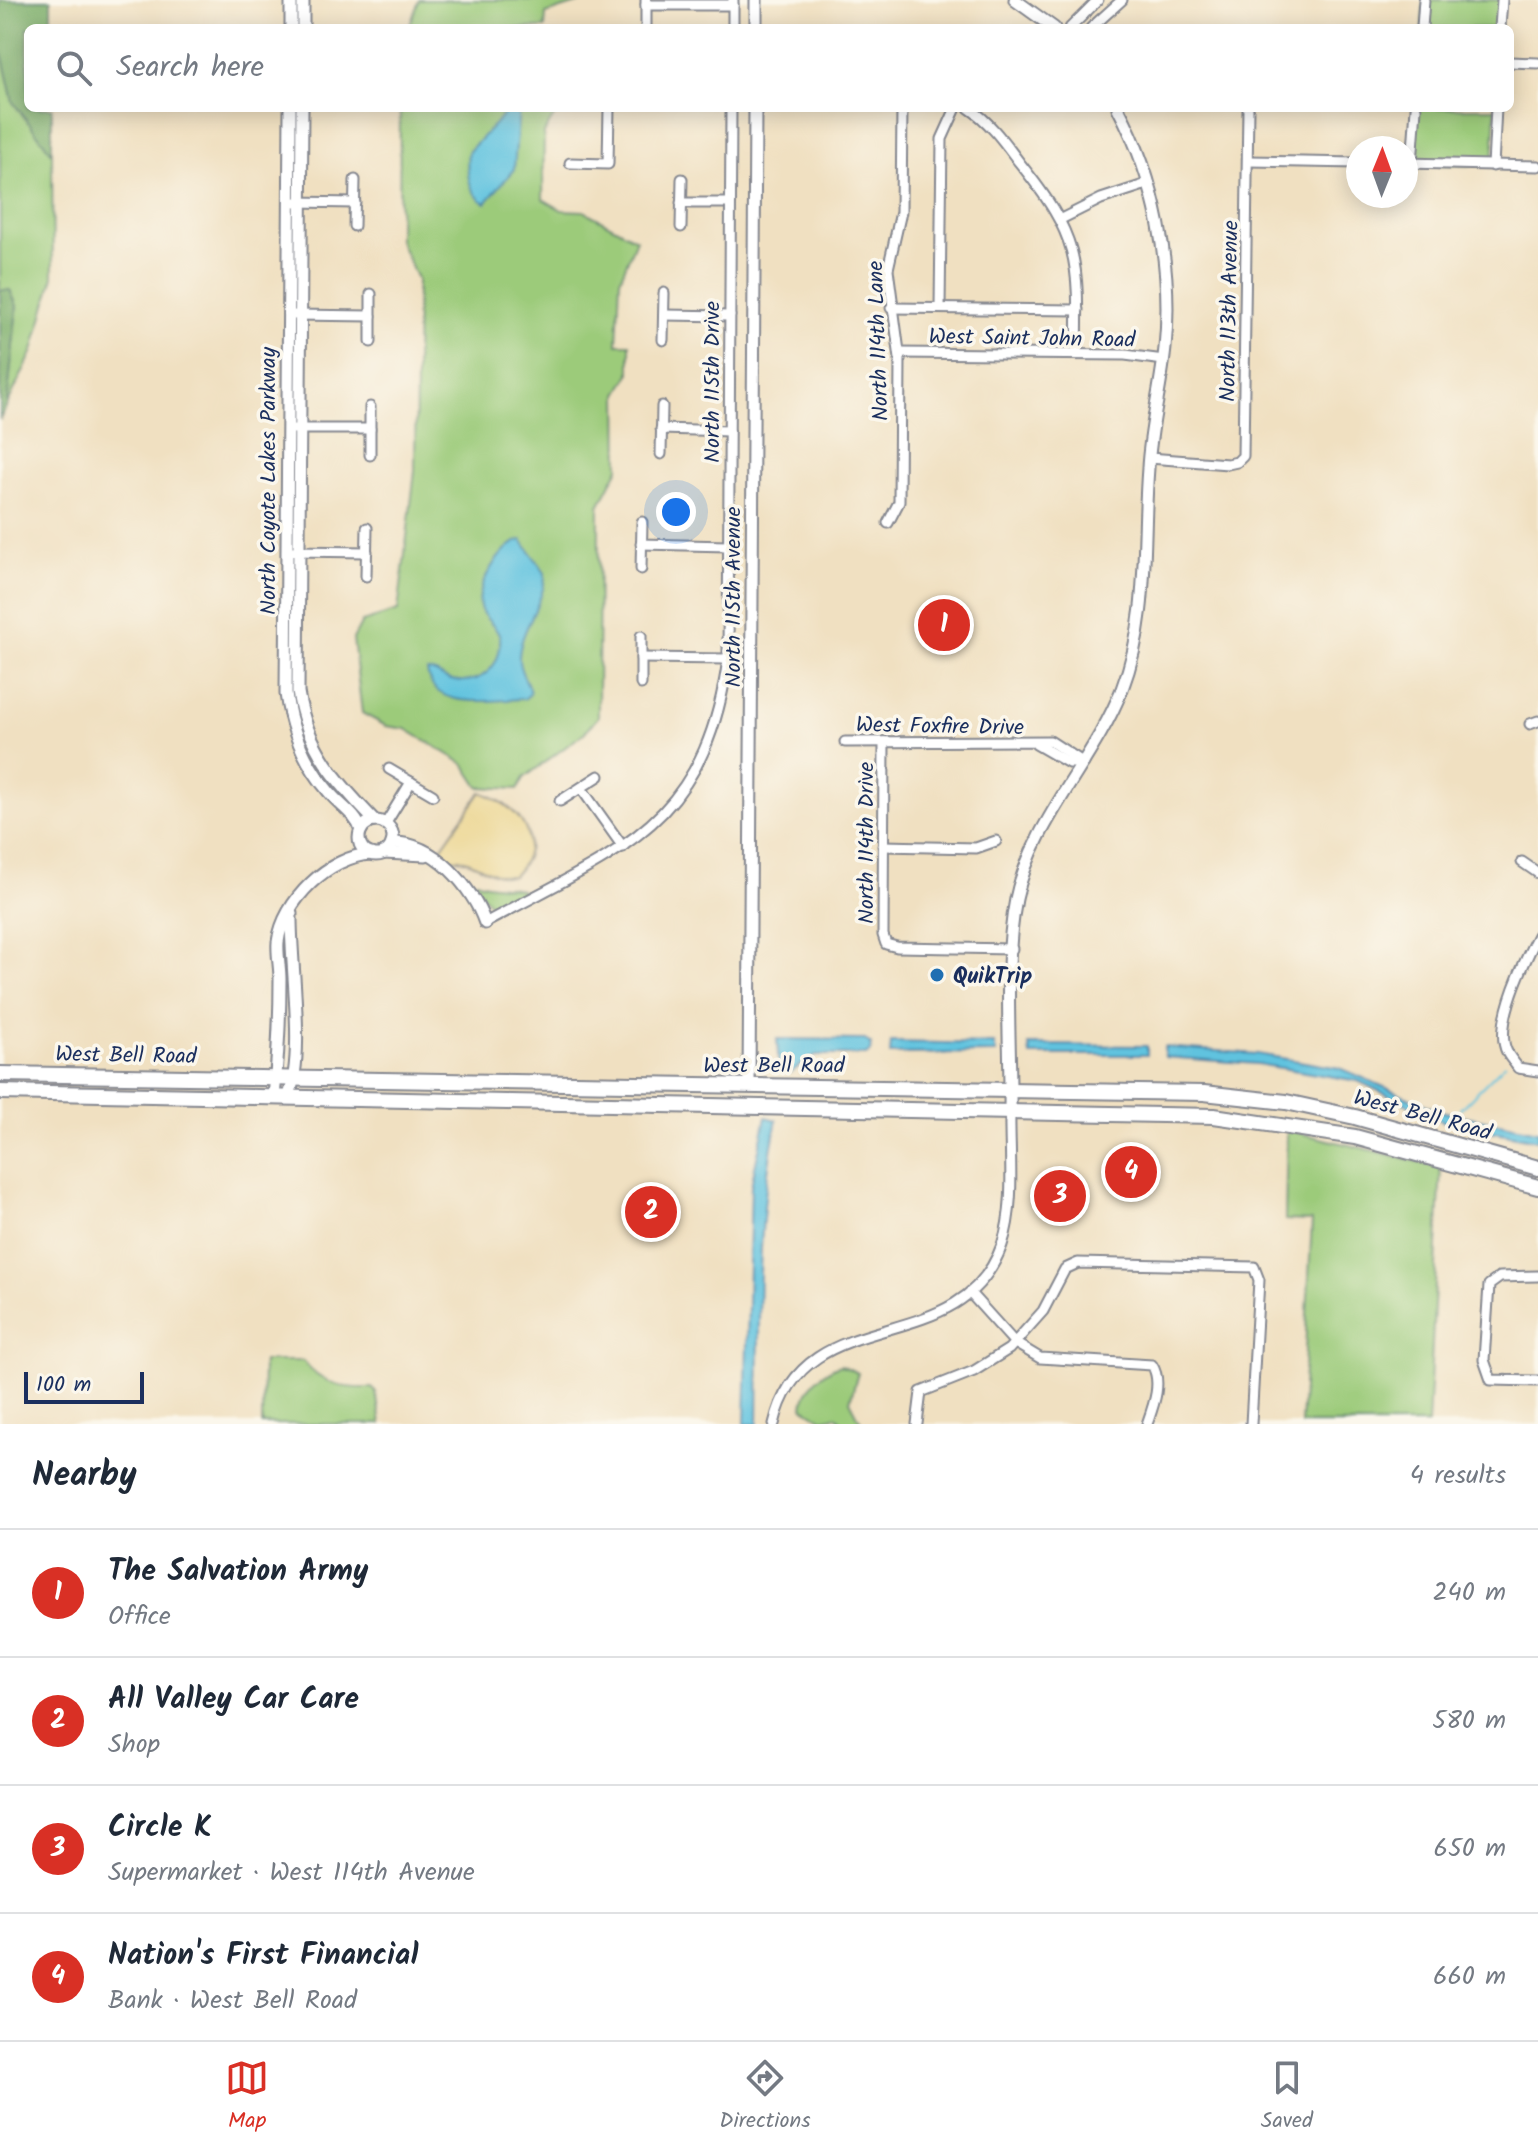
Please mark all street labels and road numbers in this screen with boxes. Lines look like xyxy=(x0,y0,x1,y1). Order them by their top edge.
street label: North 113th Avenue xyxy=(1211,220,1250,402)
street label: North 114th Lane xyxy=(859,260,900,422)
street label: North 115th Drive xyxy=(696,301,731,463)
street label: West Saint John Road xyxy=(928,320,1137,359)
street label: North Coyote Lakes Parkway xyxy=(252,346,287,615)
street label: North 115th Avenue xyxy=(717,507,752,687)
street label: West Foxfire Drive xyxy=(856,709,1024,746)
street label: North 114th Drive xyxy=(850,762,885,924)
street label: West Bell Road xyxy=(55,1038,198,1075)
street label: West Bell Road xyxy=(703,1049,846,1084)
street label: West Bell Road xyxy=(1350,1081,1496,1152)

